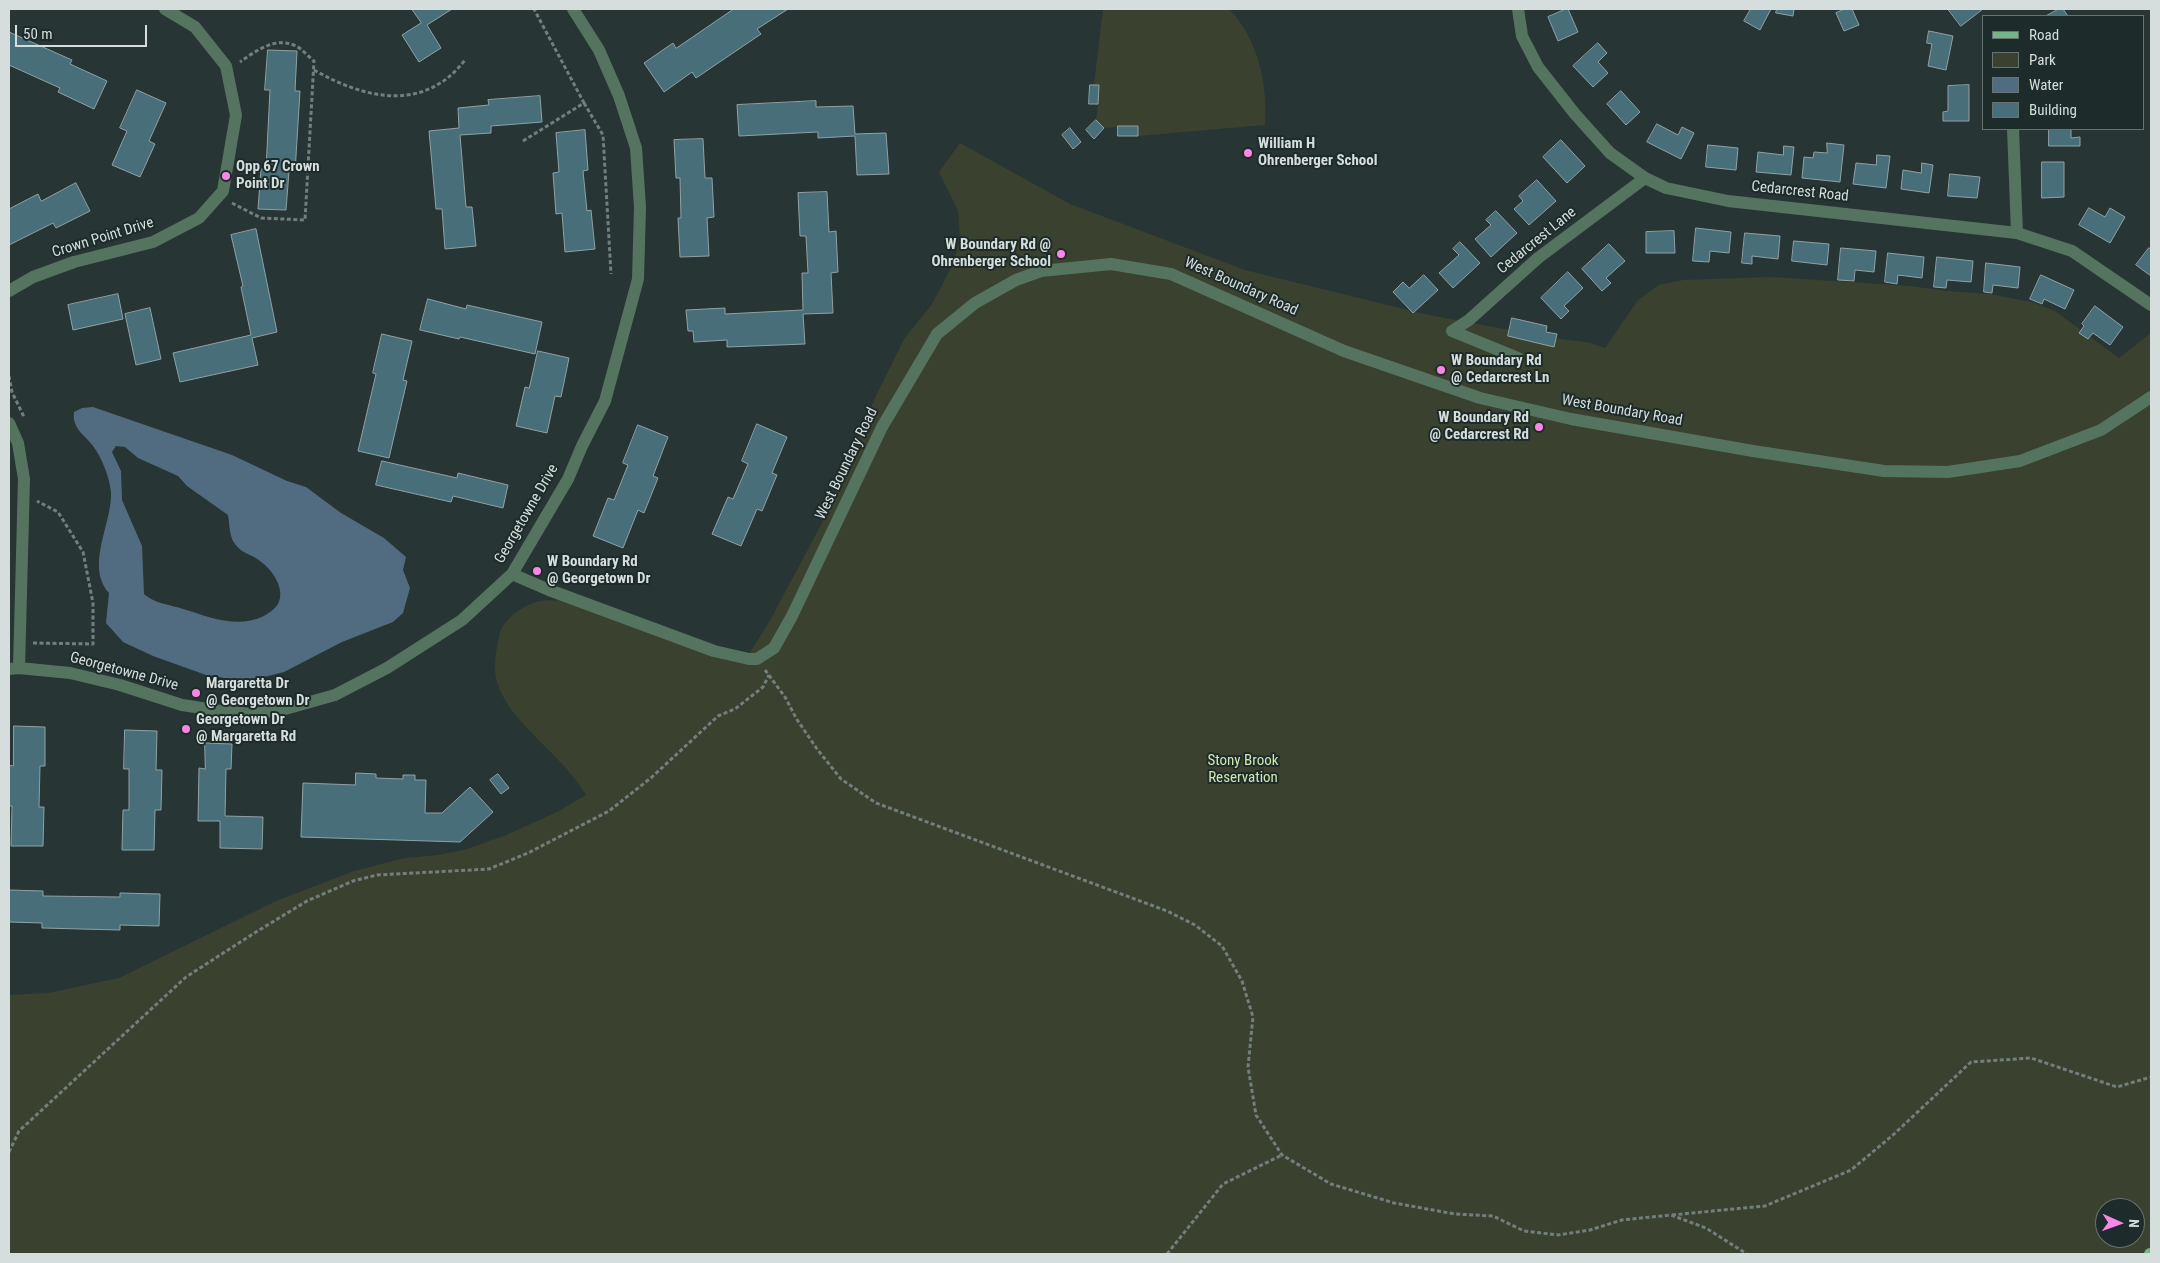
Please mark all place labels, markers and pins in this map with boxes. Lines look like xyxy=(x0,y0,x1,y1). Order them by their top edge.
place label: William H Ohrenberger School xyxy=(1258,135,1377,170)
marker: William H Ohrenberger School xyxy=(1242,147,1254,159)
place label: Opp 67 Crown Point Dr xyxy=(236,158,320,193)
marker: Opp 67 Crown Point Dr xyxy=(220,170,232,182)
place label: W Boundary Rd @ Ohrenberger School xyxy=(932,236,1051,271)
marker: W Boundary Rd @ Ohrenberger School xyxy=(1055,248,1067,260)
place label: W Boundary Rd @ Cedarcrest Ln xyxy=(1451,352,1549,387)
marker: W Boundary Rd @ Cedarcrest Ln xyxy=(1435,364,1447,376)
place label: W Boundary Rd @ Cedarcrest Rd xyxy=(1429,409,1529,444)
marker: W Boundary Rd @ Cedarcrest Rd xyxy=(1533,421,1545,433)
place label: W Boundary Rd @ Georgetown Dr xyxy=(547,553,651,588)
marker: W Boundary Rd @ Georgetown Dr xyxy=(531,565,543,577)
place label: Margaretta Dr @ Georgetown Dr xyxy=(206,675,310,710)
marker: Margaretta Dr @ Georgetown Dr xyxy=(190,687,202,699)
place label: Georgetown Dr @ Margaretta Rd xyxy=(196,711,296,746)
marker: Georgetown Dr @ Margaretta Rd xyxy=(180,723,192,735)

